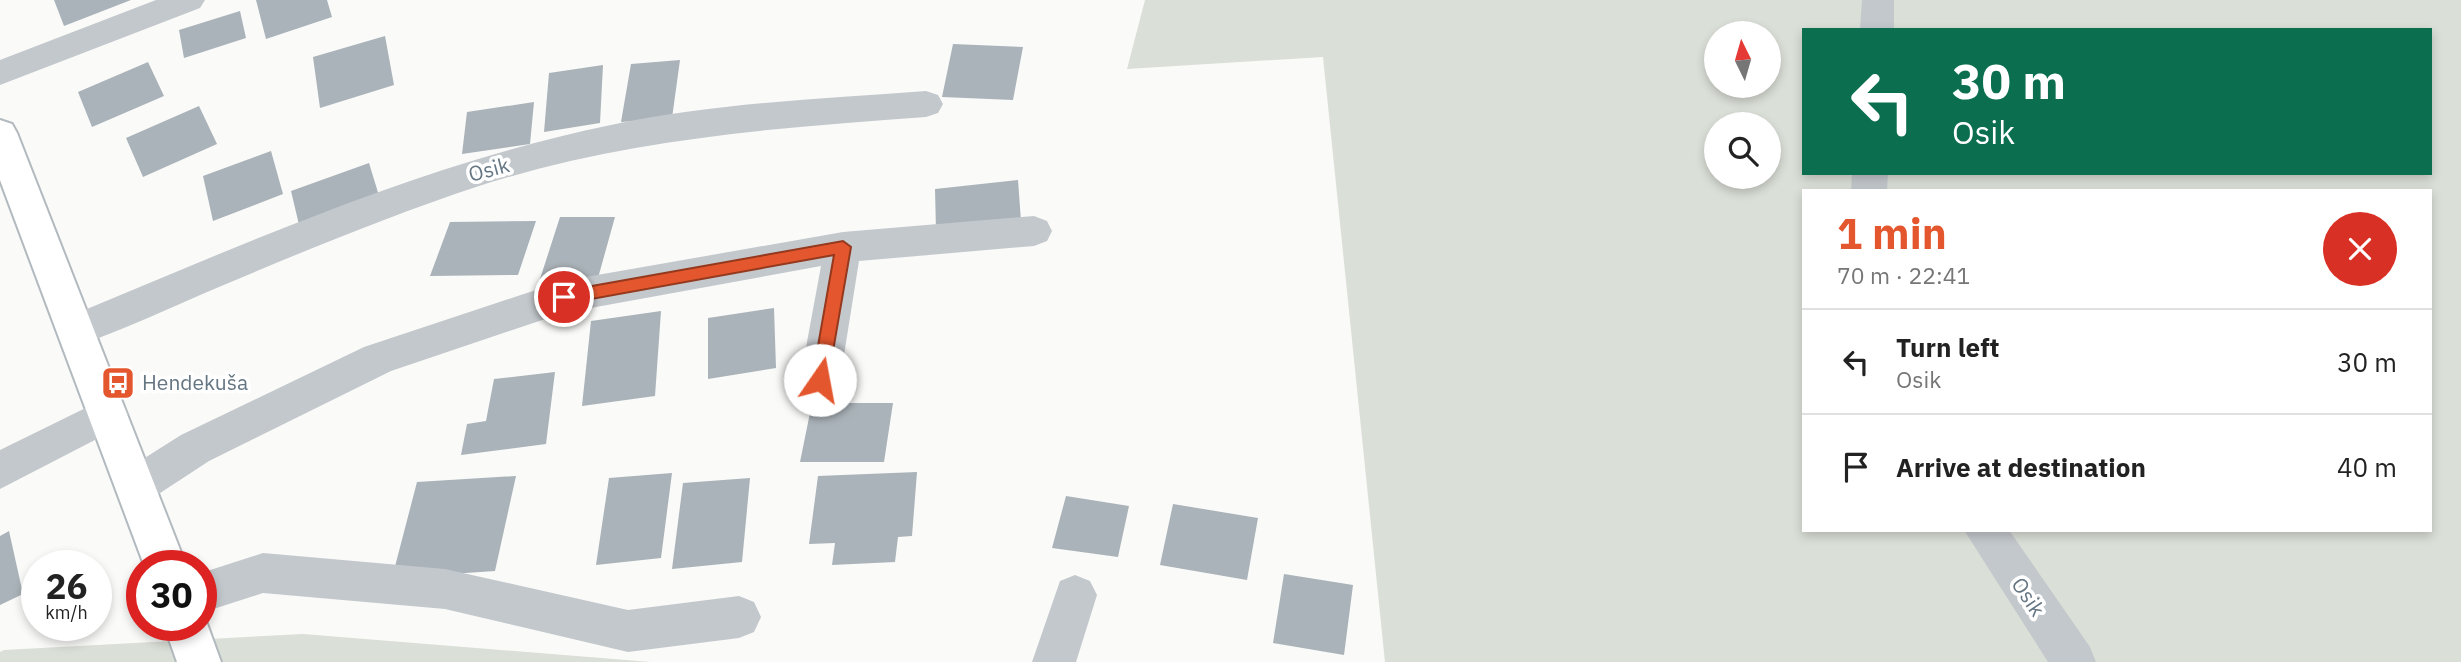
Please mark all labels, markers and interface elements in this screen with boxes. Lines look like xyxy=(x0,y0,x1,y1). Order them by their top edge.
north arrow xyxy=(1704,21,1782,98)
map controls xyxy=(1704,21,1781,189)
text: 30 m xyxy=(1952,49,2066,112)
icon: left xyxy=(1837,56,1928,147)
text: Osik xyxy=(1952,111,2015,153)
button: search xyxy=(1704,112,1781,189)
street label: Osik xyxy=(465,150,512,188)
text: 1 min xyxy=(1837,206,1947,261)
button: close xyxy=(2323,212,2397,286)
text: 70 m · 22:41 xyxy=(1837,260,1970,290)
pin xyxy=(534,267,594,327)
icon: arrive xyxy=(545,278,583,316)
text: Turn left xyxy=(1896,330,1999,364)
position arrow xyxy=(783,343,857,417)
icon: left xyxy=(1837,343,1875,381)
text: 30 m xyxy=(2337,345,2397,379)
bus stop icon: Hendekuša xyxy=(99,364,137,402)
text: Osik xyxy=(1896,364,1941,394)
place label: Hendekuša xyxy=(142,368,248,396)
icon: arrive xyxy=(1837,448,1875,486)
text: Arrive at destination xyxy=(1896,450,2146,484)
text: 40 m xyxy=(2337,450,2397,484)
speed limit sign: 30 xyxy=(126,550,217,641)
text: 26 xyxy=(45,563,88,609)
street label: Osik xyxy=(2006,571,2052,621)
text: km/h xyxy=(45,601,88,624)

